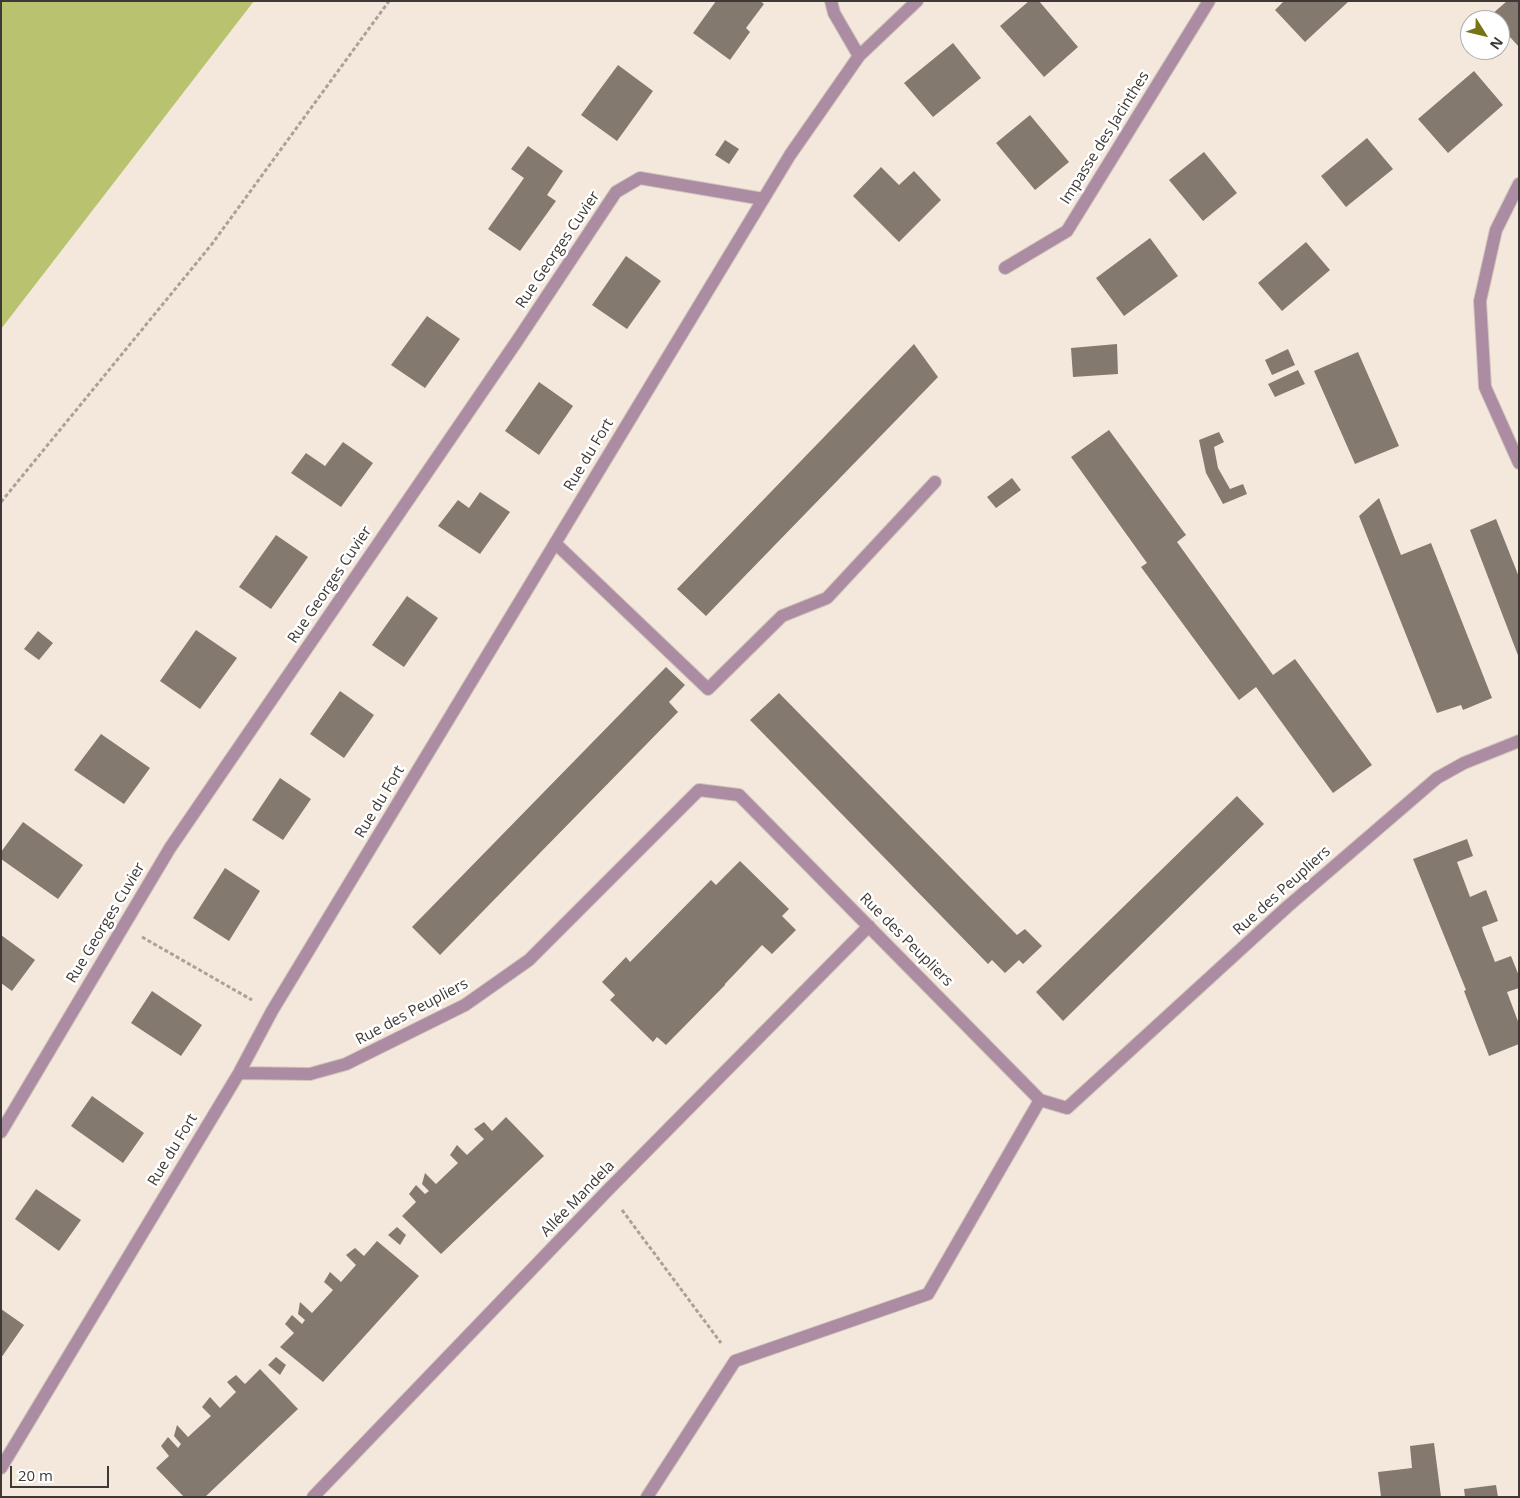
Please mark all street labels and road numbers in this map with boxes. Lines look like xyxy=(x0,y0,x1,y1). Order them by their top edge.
street label: Impasse des Jacinthes xyxy=(1057,68,1153,208)
street label: Rue Georges Cuvier xyxy=(512,188,604,312)
street label: Rue du Fort xyxy=(560,416,618,494)
street label: Rue Georges Cuvier xyxy=(284,523,376,647)
street label: Rue du Fort xyxy=(351,763,409,841)
street label: Rue des Peupliers xyxy=(1230,843,1334,939)
street label: Rue Georges Cuvier xyxy=(63,859,149,987)
street label: Rue des Peupliers xyxy=(856,890,956,990)
street label: Rue des Peupliers xyxy=(353,975,471,1049)
street label: Rue du Fort xyxy=(144,1111,202,1189)
street label: Allée Mandela xyxy=(537,1157,619,1241)

